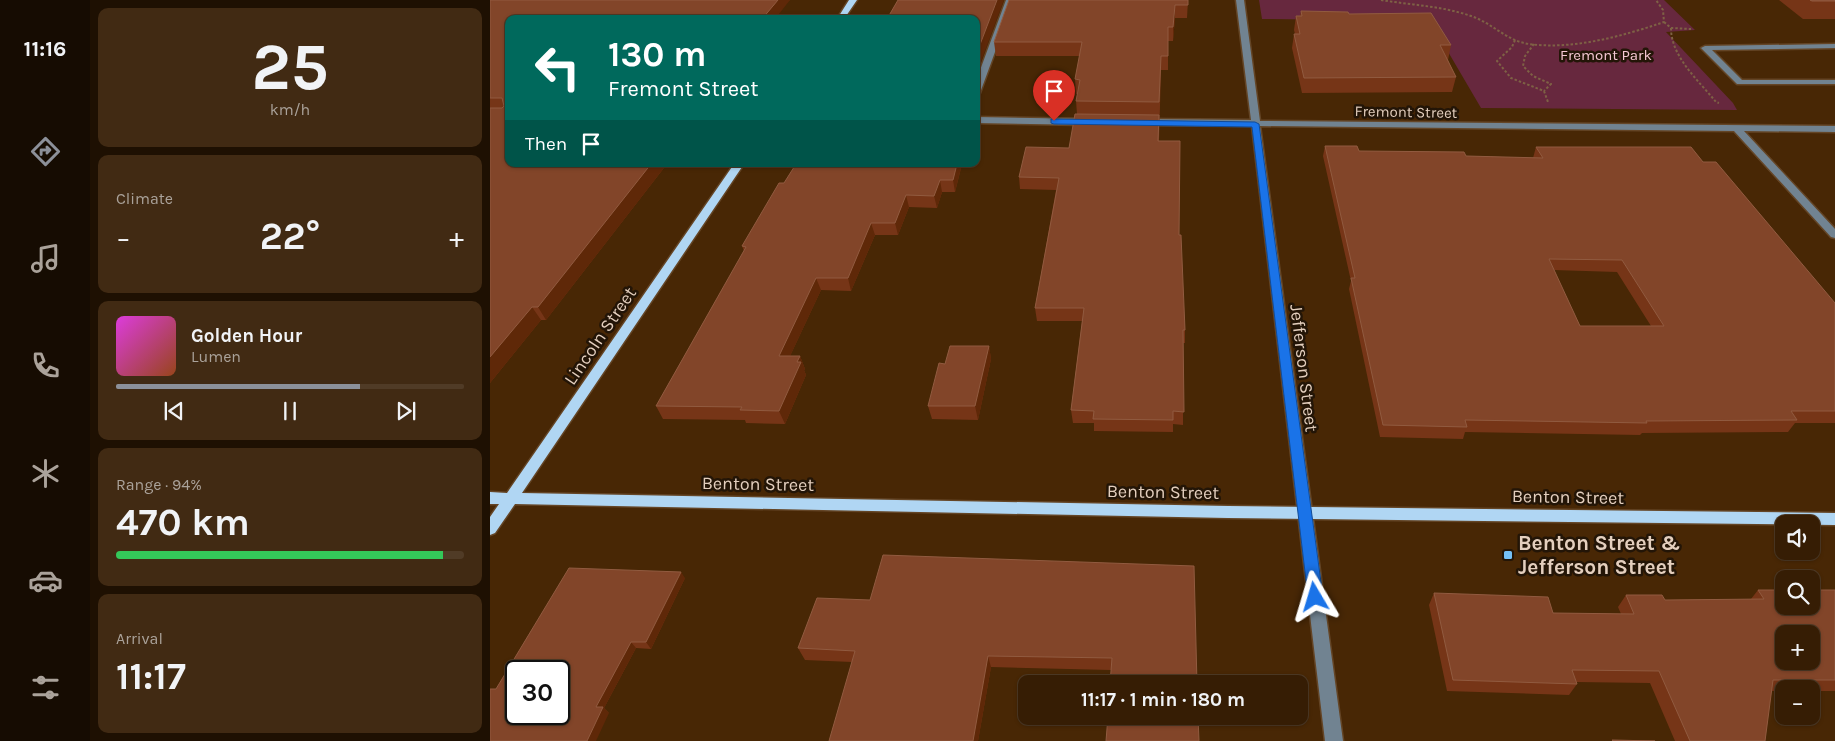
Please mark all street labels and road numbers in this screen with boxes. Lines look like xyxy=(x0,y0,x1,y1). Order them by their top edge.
street label: Fremont Street xyxy=(1355,102,1458,122)
street label: Lincoln Street xyxy=(559,283,641,389)
street label: Jefferson Street xyxy=(1285,303,1323,433)
street label: Benton Street xyxy=(702,472,815,496)
street label: Benton Street xyxy=(1107,480,1220,504)
street label: Benton Street xyxy=(1512,485,1625,509)

